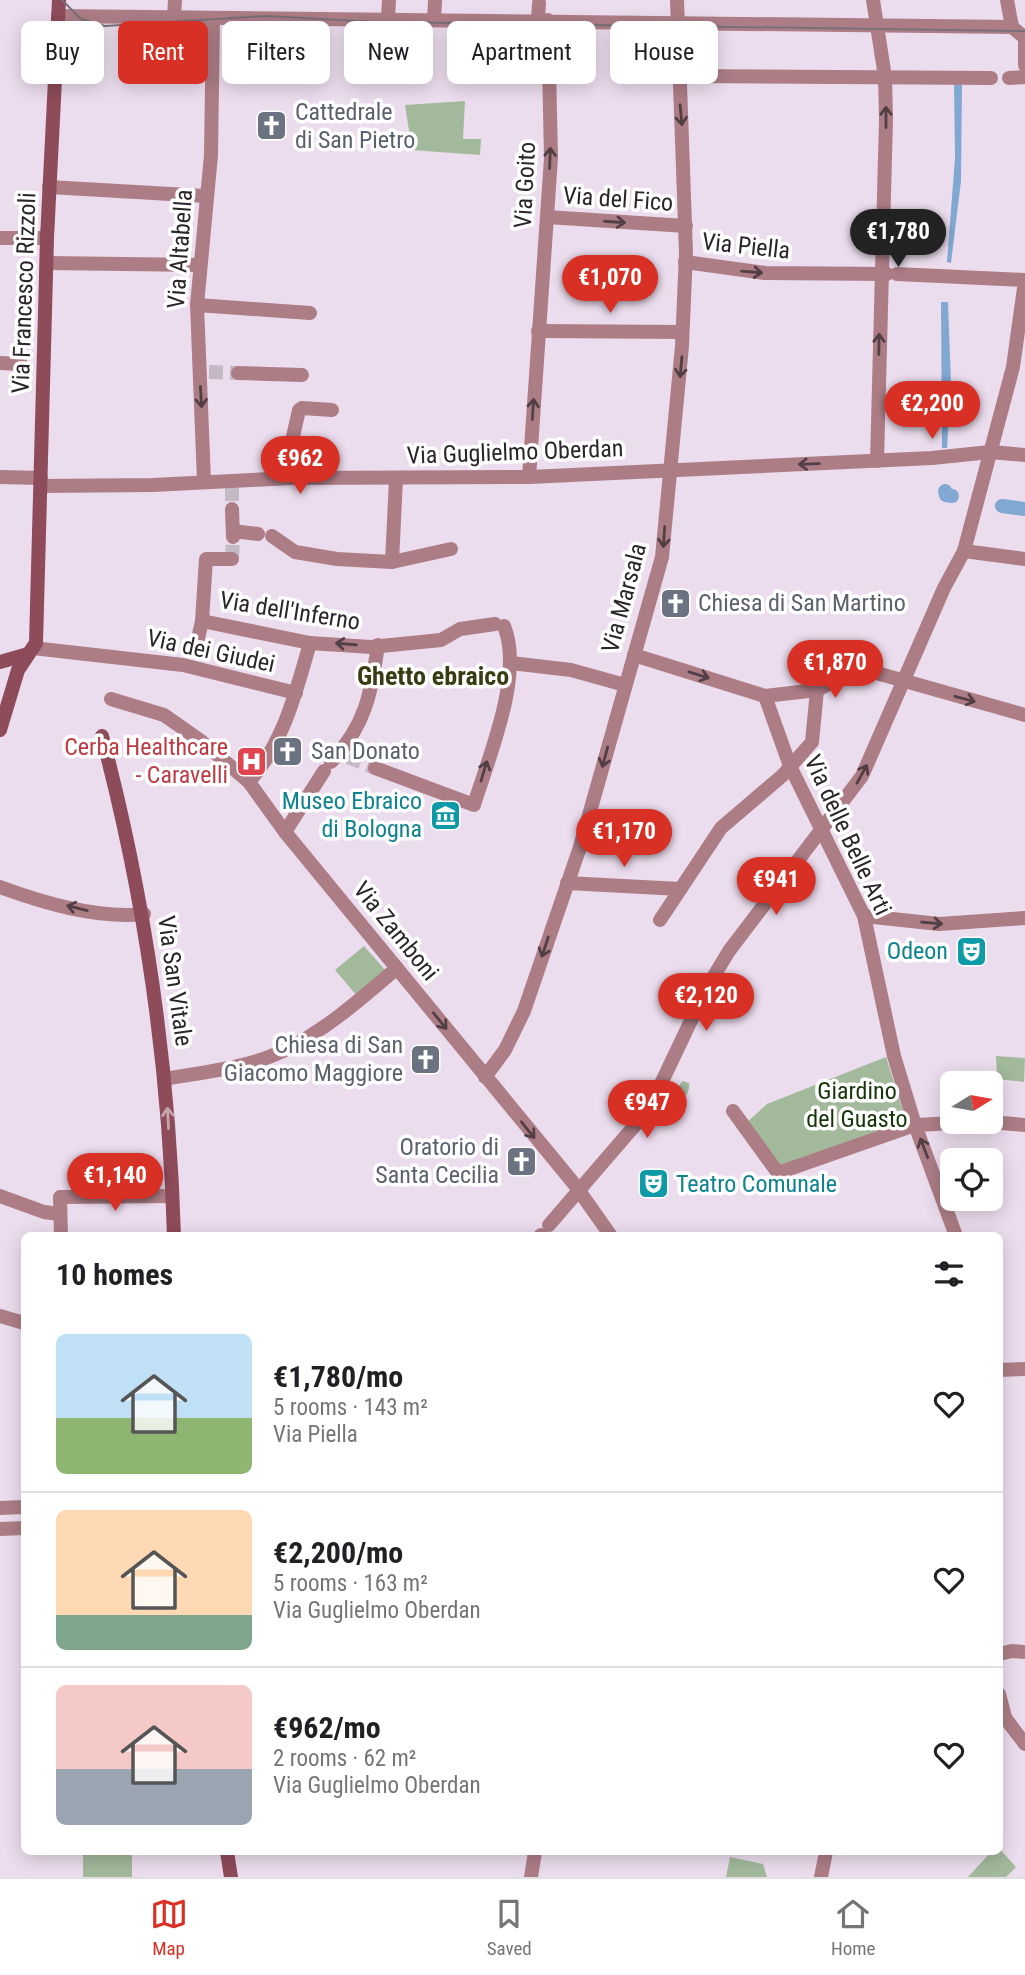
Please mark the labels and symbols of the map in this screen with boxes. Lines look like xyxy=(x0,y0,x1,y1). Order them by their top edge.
place label: Cattedrale di San Pietro xyxy=(295,98,415,154)
one-way arrow xyxy=(675,103,688,126)
one-way arrow xyxy=(879,105,893,128)
church icon: Cattedrale di San Pietro xyxy=(255,109,289,143)
street label: Via Goito xyxy=(509,141,541,229)
one-way arrow xyxy=(544,146,557,169)
street label: Via del Fico xyxy=(562,181,674,217)
street label: Via Altabella xyxy=(162,188,198,310)
street label: Via Francesco Rizzoli xyxy=(6,192,42,394)
pin: €1,780 xyxy=(841,210,955,269)
one-way arrow xyxy=(603,216,626,229)
street label: Via Piella xyxy=(701,227,791,265)
pin: €1,070 xyxy=(553,256,667,315)
one-way arrow xyxy=(740,266,763,279)
one-way arrow xyxy=(872,333,886,356)
one-way arrow xyxy=(674,355,687,377)
pin: €2,200 xyxy=(875,382,989,441)
one-way arrow xyxy=(194,386,207,409)
one-way arrow xyxy=(527,398,540,421)
street label: Via Guglielmo Oberdan xyxy=(406,434,624,470)
pin: €962 xyxy=(259,436,341,496)
one-way arrow xyxy=(797,457,820,471)
one-way arrow xyxy=(657,526,670,548)
street label: Via Marsala xyxy=(596,540,652,656)
street label: Via dell'Inferno xyxy=(218,586,362,636)
church icon: Chiesa di San Martino xyxy=(658,586,692,620)
place label: Chiesa di San Martino xyxy=(698,589,906,617)
street label: Via dei Giudei xyxy=(144,624,278,678)
one-way arrow xyxy=(336,637,358,650)
pin: €1,870 xyxy=(778,640,892,700)
district label: Ghetto ebraico xyxy=(357,661,509,691)
one-way arrow xyxy=(688,670,710,683)
one-way arrow xyxy=(953,693,976,706)
place label: Cerba Healthcare - Caravelli xyxy=(64,733,228,789)
church icon: San Donato xyxy=(271,734,305,768)
place label: San Donato xyxy=(311,737,420,765)
hospital icon: Cerba Healthcare - Caravelli xyxy=(234,744,268,778)
one-way arrow xyxy=(598,745,611,767)
street label: Via delle Belle Arti xyxy=(799,751,897,919)
one-way arrow xyxy=(479,760,492,782)
one-way arrow xyxy=(856,764,870,785)
place label: Museo Ebraico di Bologna xyxy=(282,787,422,843)
museum icon: Museo Ebraico di Bologna xyxy=(428,798,462,832)
pin: €1,170 xyxy=(567,810,681,869)
pin: €941 xyxy=(735,858,817,917)
street label: Via Zamboni xyxy=(348,876,444,986)
one-way arrow xyxy=(66,901,88,914)
street label: Via San Vitale xyxy=(152,914,198,1048)
one-way arrow xyxy=(920,917,943,930)
theatre icon: Odeon xyxy=(954,934,988,968)
one-way arrow xyxy=(538,936,550,958)
place label: Odeon xyxy=(887,937,948,965)
pin: €2,120 xyxy=(649,974,763,1033)
one-way arrow xyxy=(432,1011,447,1029)
place label: Chiesa di San Giacomo Maggiore xyxy=(224,1031,403,1087)
church icon: Chiesa di San Giacomo Maggiore xyxy=(409,1042,443,1076)
north arrow xyxy=(940,1071,1003,1134)
park label: Giardino del Guasto xyxy=(806,1077,908,1133)
pin: €947 xyxy=(606,1080,688,1140)
one-way arrow xyxy=(161,1108,174,1130)
one-way arrow xyxy=(521,1120,536,1138)
place label: Oratorio di Santa Cecilia xyxy=(375,1133,499,1189)
one-way arrow xyxy=(917,1138,929,1160)
church icon: Oratorio di Santa Cecilia xyxy=(505,1144,539,1178)
pin: €1,140 xyxy=(58,1154,172,1213)
theatre icon: Teatro Comunale xyxy=(636,1167,670,1201)
place label: Teatro Comunale xyxy=(676,1170,837,1198)

